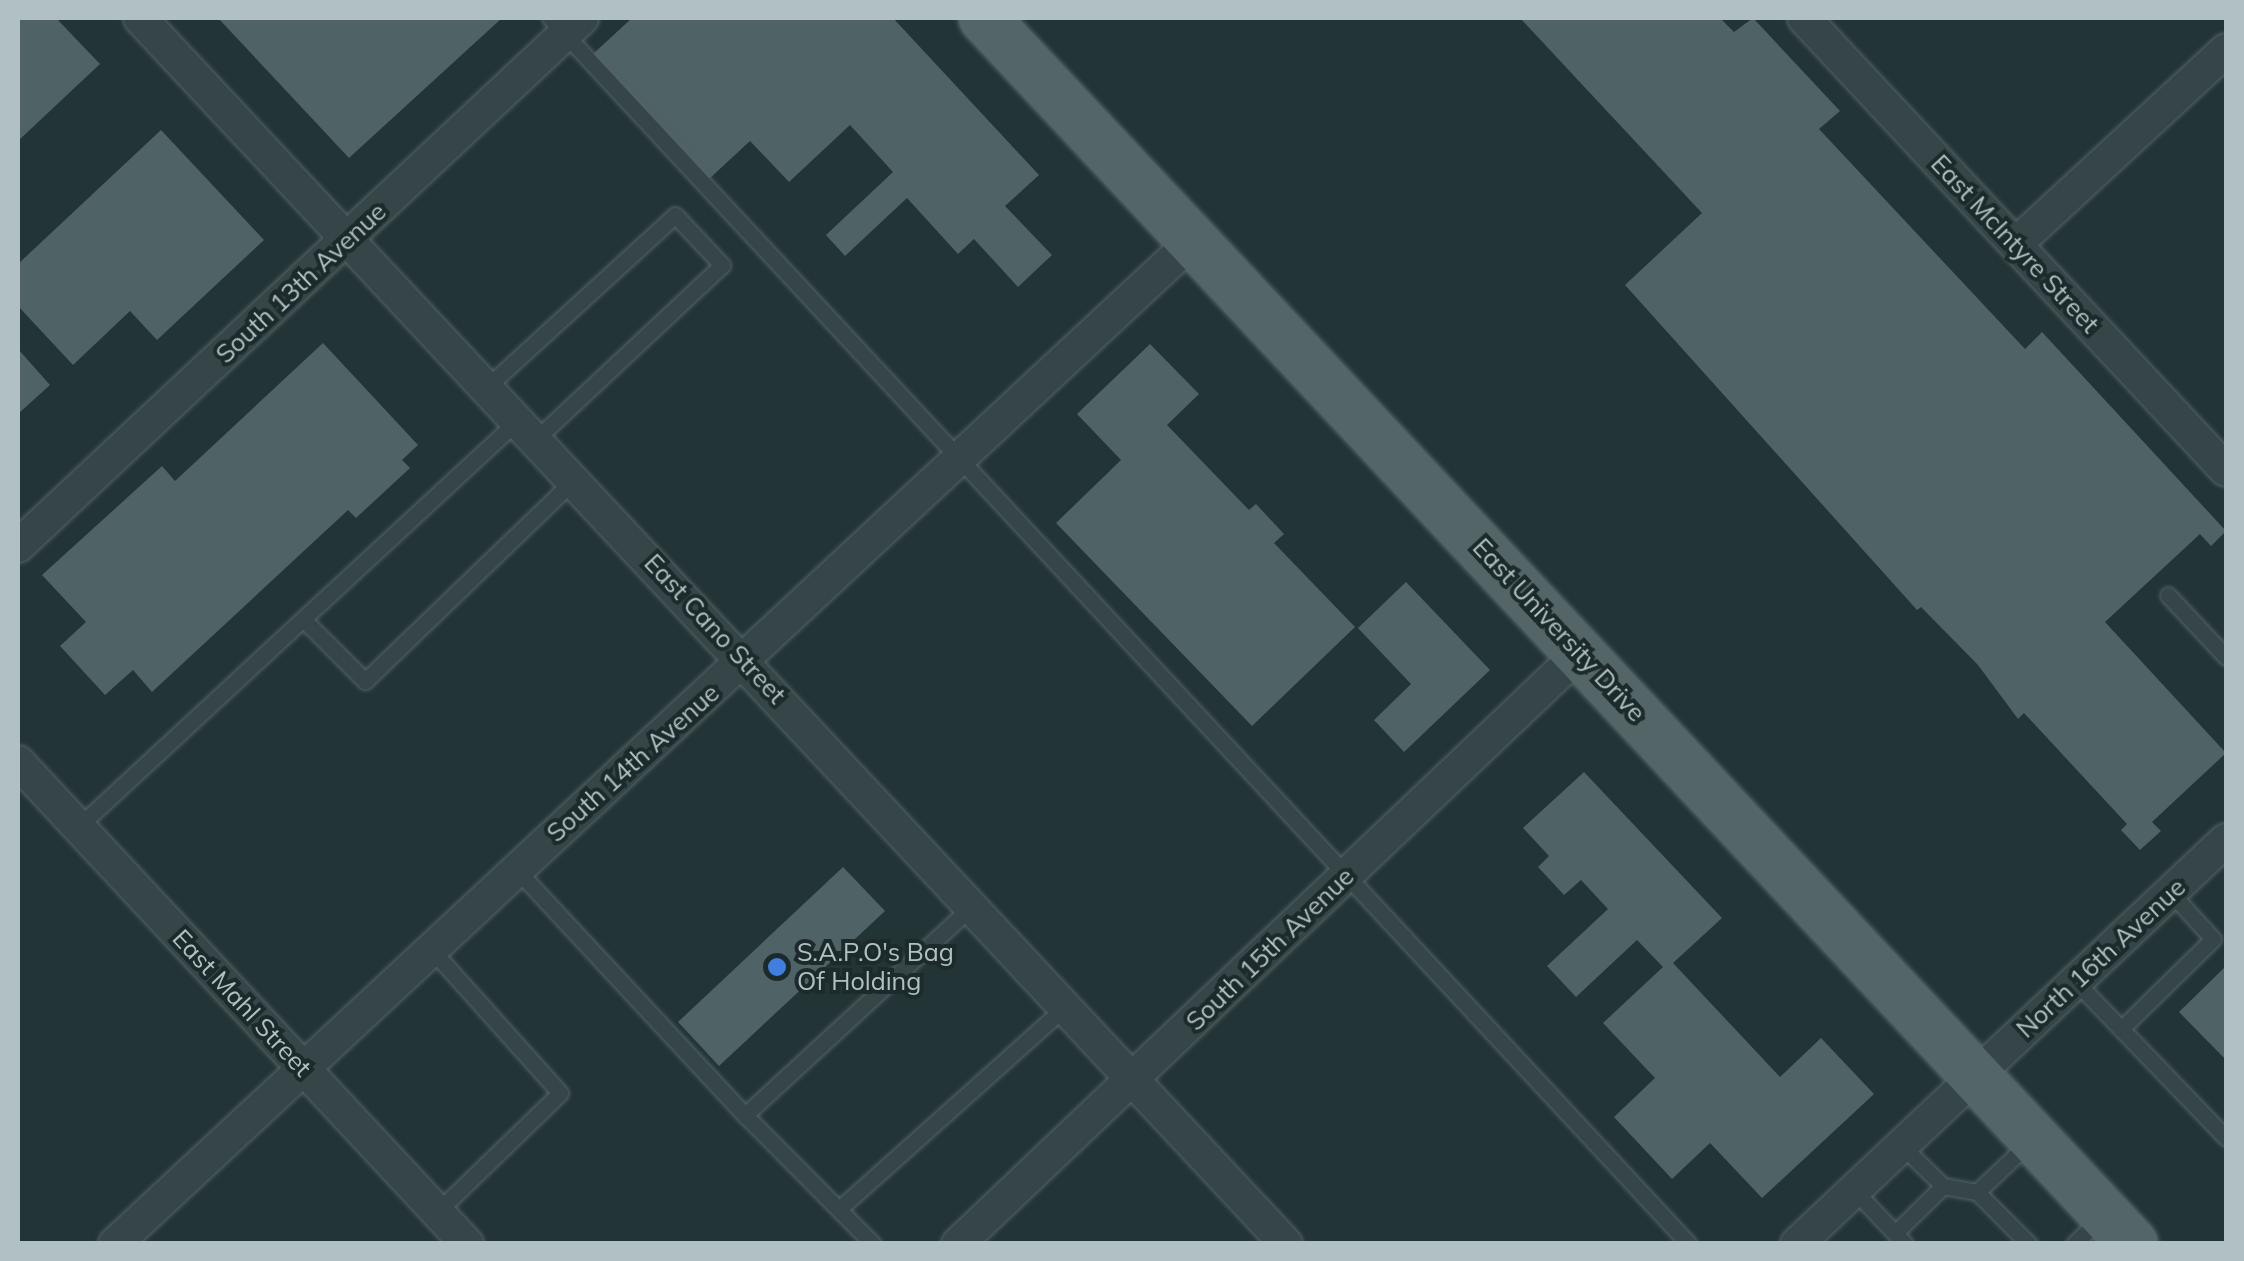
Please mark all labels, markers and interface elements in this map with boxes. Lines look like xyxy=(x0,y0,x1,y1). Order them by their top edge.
street label: East McIntyre Street xyxy=(1925,149,2105,339)
street label: South 13th Avenue xyxy=(210,197,392,369)
street label: East University Drive xyxy=(1467,532,1651,728)
street label: East Cano Street xyxy=(638,548,792,710)
street label: South 14th Avenue xyxy=(541,678,725,848)
street label: South 15th Avenue xyxy=(1180,861,1360,1037)
street label: North 16th Avenue xyxy=(2010,872,2192,1044)
street label: East Mahl Street xyxy=(166,923,318,1083)
place label: S.A.P.O's Bag Of Holding xyxy=(797,938,954,997)
marker: S.A.P.O's Bag Of Holding xyxy=(766,956,788,978)

